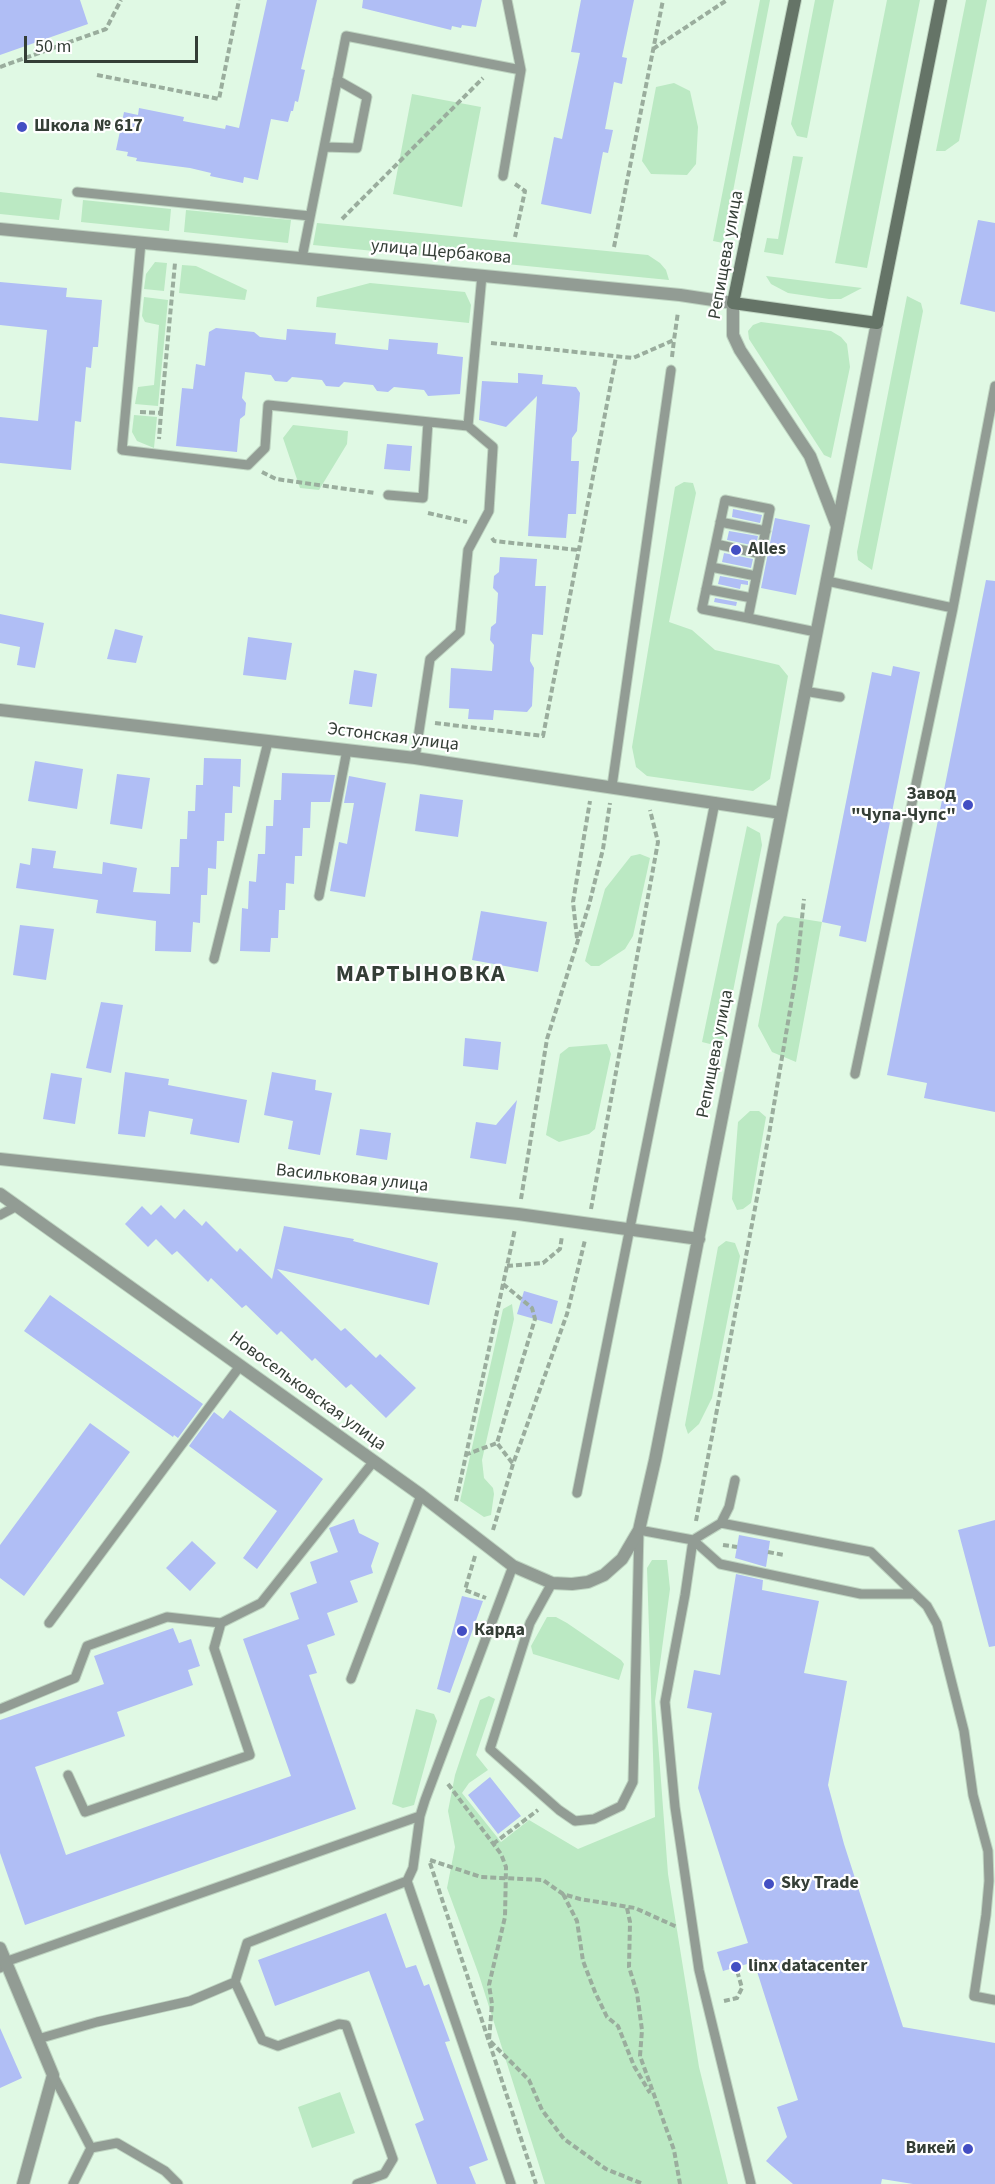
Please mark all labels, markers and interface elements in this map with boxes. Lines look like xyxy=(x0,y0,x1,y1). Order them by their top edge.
scale bar xyxy=(27,24,201,62)
text: 50 m xyxy=(35,34,71,59)
place label: Школа № 617 xyxy=(34,116,143,138)
marker: Школа № 617 xyxy=(15,120,29,134)
street label: Репищева улица xyxy=(705,189,749,321)
street label: улица Щербакова xyxy=(370,236,512,270)
place label: Alles xyxy=(748,539,786,561)
marker: Alles xyxy=(729,543,743,557)
street label: Эстонская улица xyxy=(326,719,460,757)
place label: Завод "Чупа-Чупс" xyxy=(851,784,956,826)
marker: Завод "Чупа-Чупс" xyxy=(961,798,975,812)
district label: МАРТЫНОВКА xyxy=(336,962,506,990)
street label: Репищева улица xyxy=(693,988,739,1120)
street label: Васильковая улица xyxy=(275,1160,429,1198)
street label: Новосельковская улица xyxy=(224,1328,390,1456)
place label: Карда xyxy=(474,1620,525,1642)
marker: Карда xyxy=(455,1624,469,1638)
place label: Sky Trade xyxy=(781,1873,859,1895)
marker: Sky Trade xyxy=(762,1877,776,1891)
place label: linx datacenter xyxy=(748,1956,867,1978)
marker: linx datacenter xyxy=(729,1960,743,1974)
place label: Викей xyxy=(905,2138,956,2160)
marker: Викей xyxy=(961,2142,975,2156)

